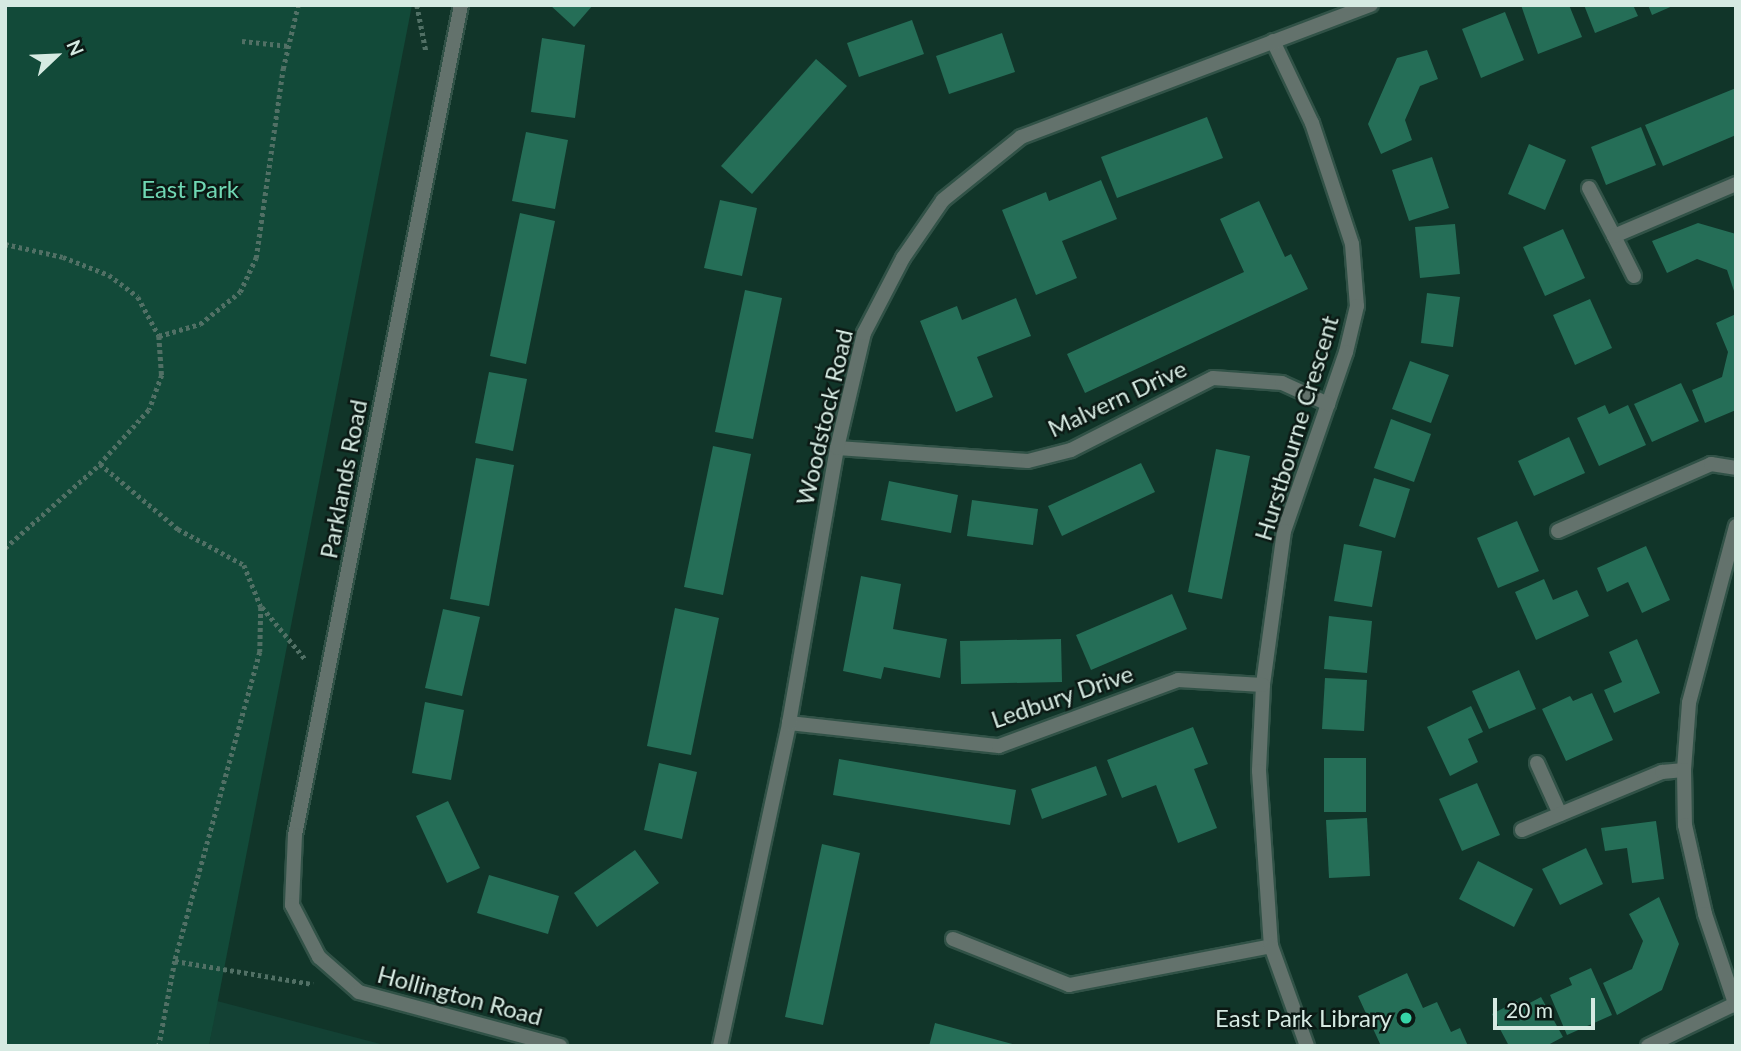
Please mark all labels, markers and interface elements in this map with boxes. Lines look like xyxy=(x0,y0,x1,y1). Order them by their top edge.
north arrow xyxy=(21,21,91,91)
text: N xyxy=(62,36,89,59)
park label: East Park xyxy=(141,175,239,203)
street label: Hurstbourne Crescent xyxy=(1248,312,1344,544)
street label: Woodstock Road xyxy=(790,326,858,508)
street label: Malvern Drive xyxy=(1043,353,1191,443)
street label: Parklands Road xyxy=(313,397,373,561)
street label: Ledbury Drive xyxy=(987,658,1137,734)
street label: Hollington Road xyxy=(374,959,546,1031)
scale bar xyxy=(1496,984,1598,1028)
text: 20 m xyxy=(1506,997,1553,1022)
place label: East Park Library xyxy=(1215,1004,1392,1032)
marker: East Park Library xyxy=(1398,1010,1414,1026)

